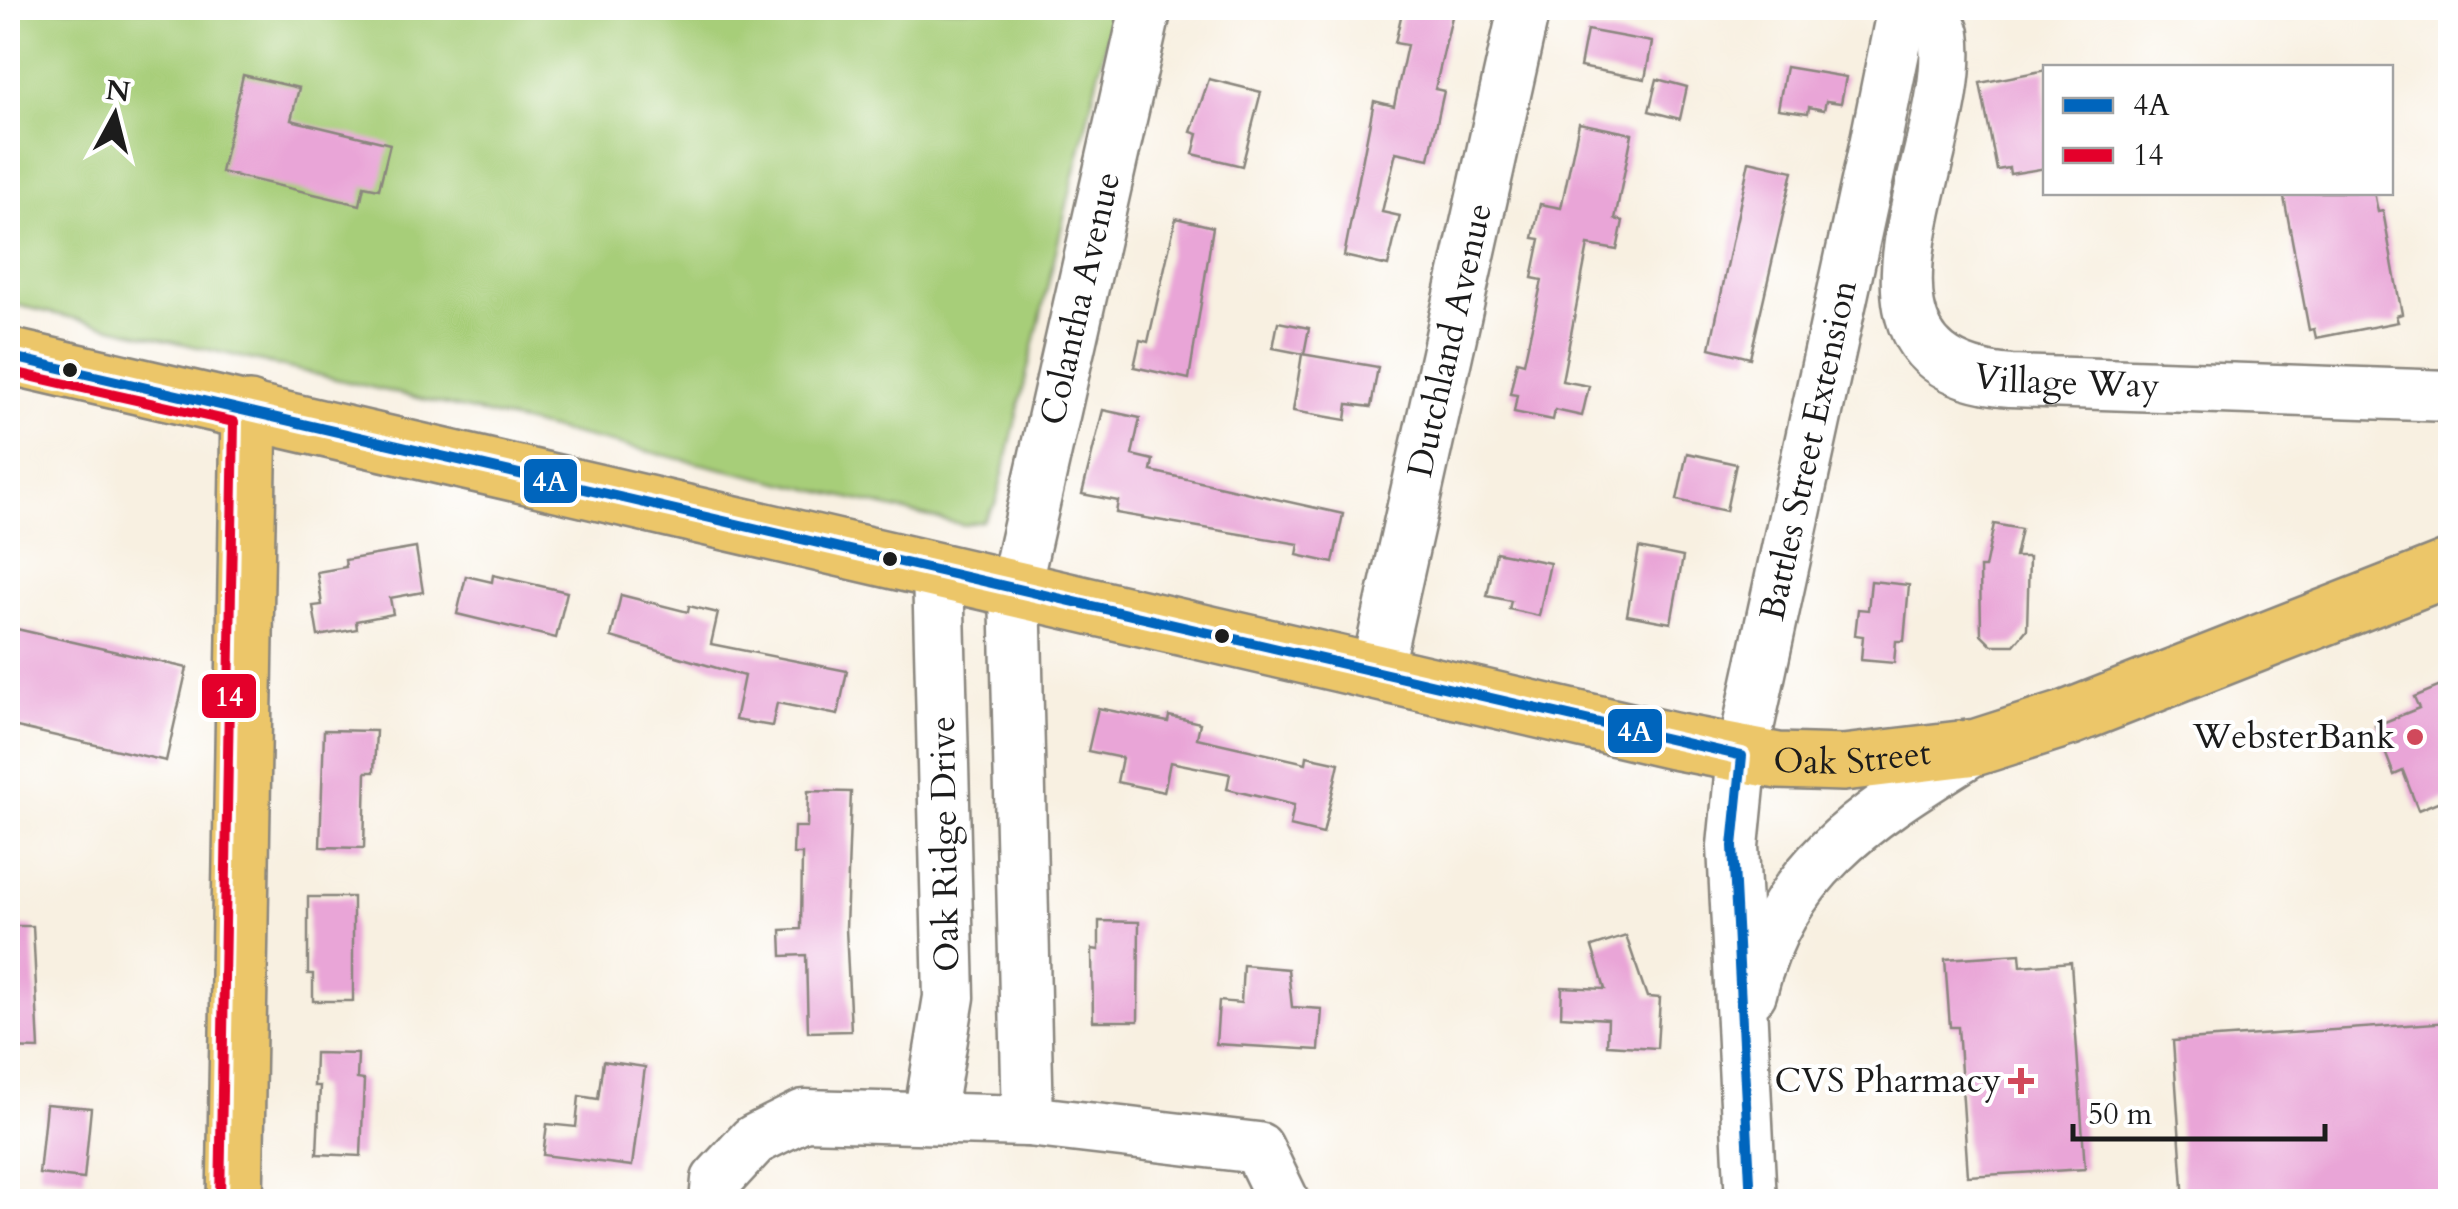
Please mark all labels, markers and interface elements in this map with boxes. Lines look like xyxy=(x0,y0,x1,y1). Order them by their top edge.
north arrow xyxy=(65,65,165,165)
legend xyxy=(2043,65,2393,195)
text: N xyxy=(104,71,132,112)
text: 4A xyxy=(2133,85,2170,126)
text: 14 xyxy=(2133,135,2164,176)
street label: Colantha Avenue xyxy=(1029,167,1132,430)
street label: Dutchland Avenue xyxy=(1396,199,1504,482)
street label: Battles Street Extension xyxy=(1748,275,1869,625)
street label: Village Way xyxy=(1969,352,2161,410)
unlabelled marker xyxy=(60,360,80,380)
line badge: 4A xyxy=(522,457,579,505)
text: 4A xyxy=(532,463,568,501)
unlabelled marker xyxy=(880,549,900,569)
unlabelled marker xyxy=(1212,626,1232,646)
line badge: 14 xyxy=(200,672,258,720)
text: 14 xyxy=(215,678,243,716)
line badge: 4A xyxy=(1606,707,1664,755)
text: 4A xyxy=(1617,713,1653,751)
place label: WebsterBank xyxy=(2192,713,2395,761)
street label: Oak Ridge Drive xyxy=(919,716,971,972)
marker: WebsterBank xyxy=(2404,726,2426,748)
street label: Oak Street xyxy=(1773,729,1933,787)
place label: CVS Pharmacy xyxy=(1775,1057,2002,1105)
marker: CVS Pharmacy xyxy=(2010,1070,2032,1092)
scale bar xyxy=(2073,1079,2326,1141)
text: 50 m xyxy=(2088,1094,2153,1135)

